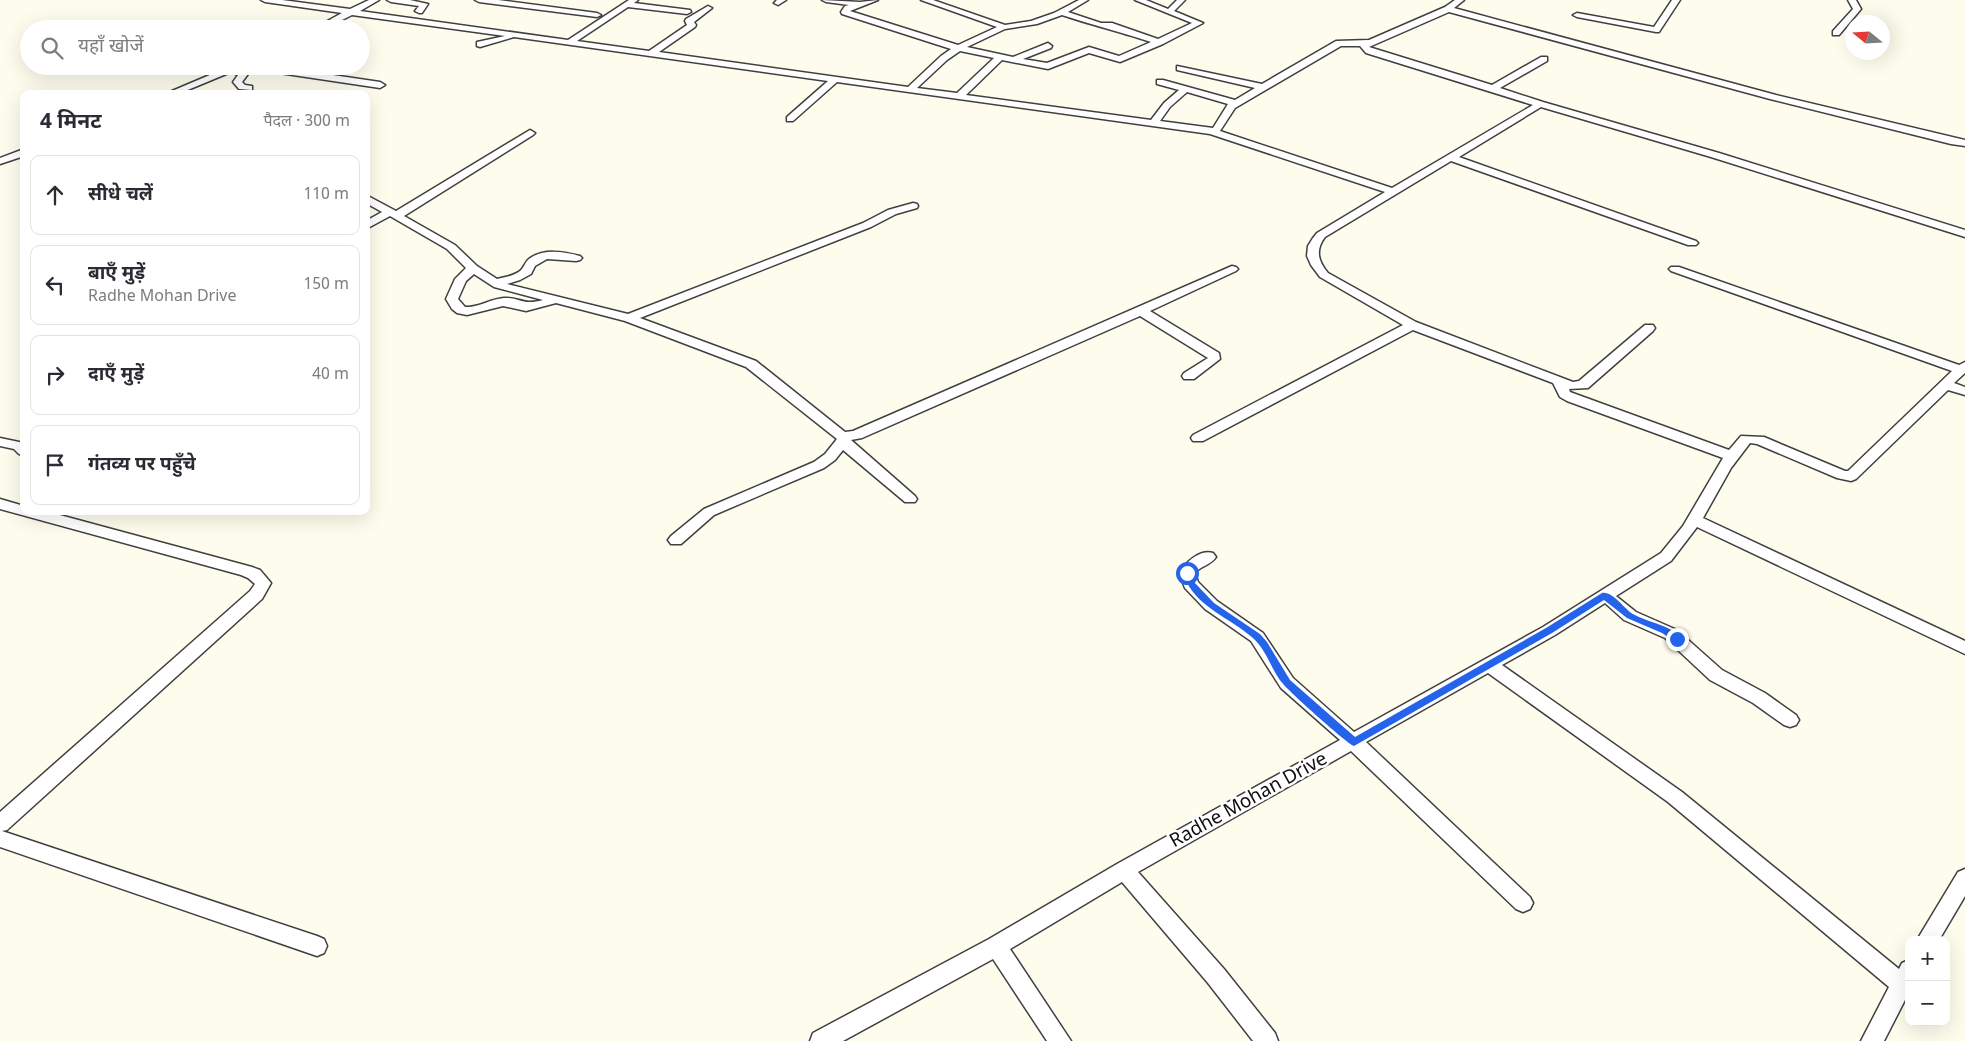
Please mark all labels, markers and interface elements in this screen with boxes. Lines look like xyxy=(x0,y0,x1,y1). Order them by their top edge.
north arrow xyxy=(1845,15,1890,60)
search box xyxy=(20,20,370,75)
icon: search xyxy=(38,34,66,62)
text: यहाँ खोजें xyxy=(78,35,144,60)
text: 4 मिनट xyxy=(40,109,101,137)
text: पैदल · 300 m xyxy=(263,112,350,133)
icon: ahead xyxy=(41,181,69,209)
text: सीधे चलें xyxy=(88,183,153,208)
text: 110 m xyxy=(303,185,349,206)
text: बाएँ मुड़ें xyxy=(88,262,145,287)
icon: left xyxy=(41,271,69,299)
text: 150 m xyxy=(303,275,349,296)
text: Radhe Mohan Drive xyxy=(88,287,237,308)
icon: right xyxy=(41,361,69,389)
text: दाएँ मुड़ें xyxy=(88,363,144,388)
text: 40 m xyxy=(312,365,349,386)
icon: arrive xyxy=(41,451,69,479)
text: गंतव्य पर पहुँचे xyxy=(88,453,196,478)
route start xyxy=(1176,562,1199,585)
route end xyxy=(1666,628,1689,651)
street label: Radhe Mohan Drive xyxy=(1166,747,1332,855)
map controls xyxy=(1905,936,1950,1026)
button: + xyxy=(1905,936,1950,981)
button: − xyxy=(1905,981,1950,1026)

